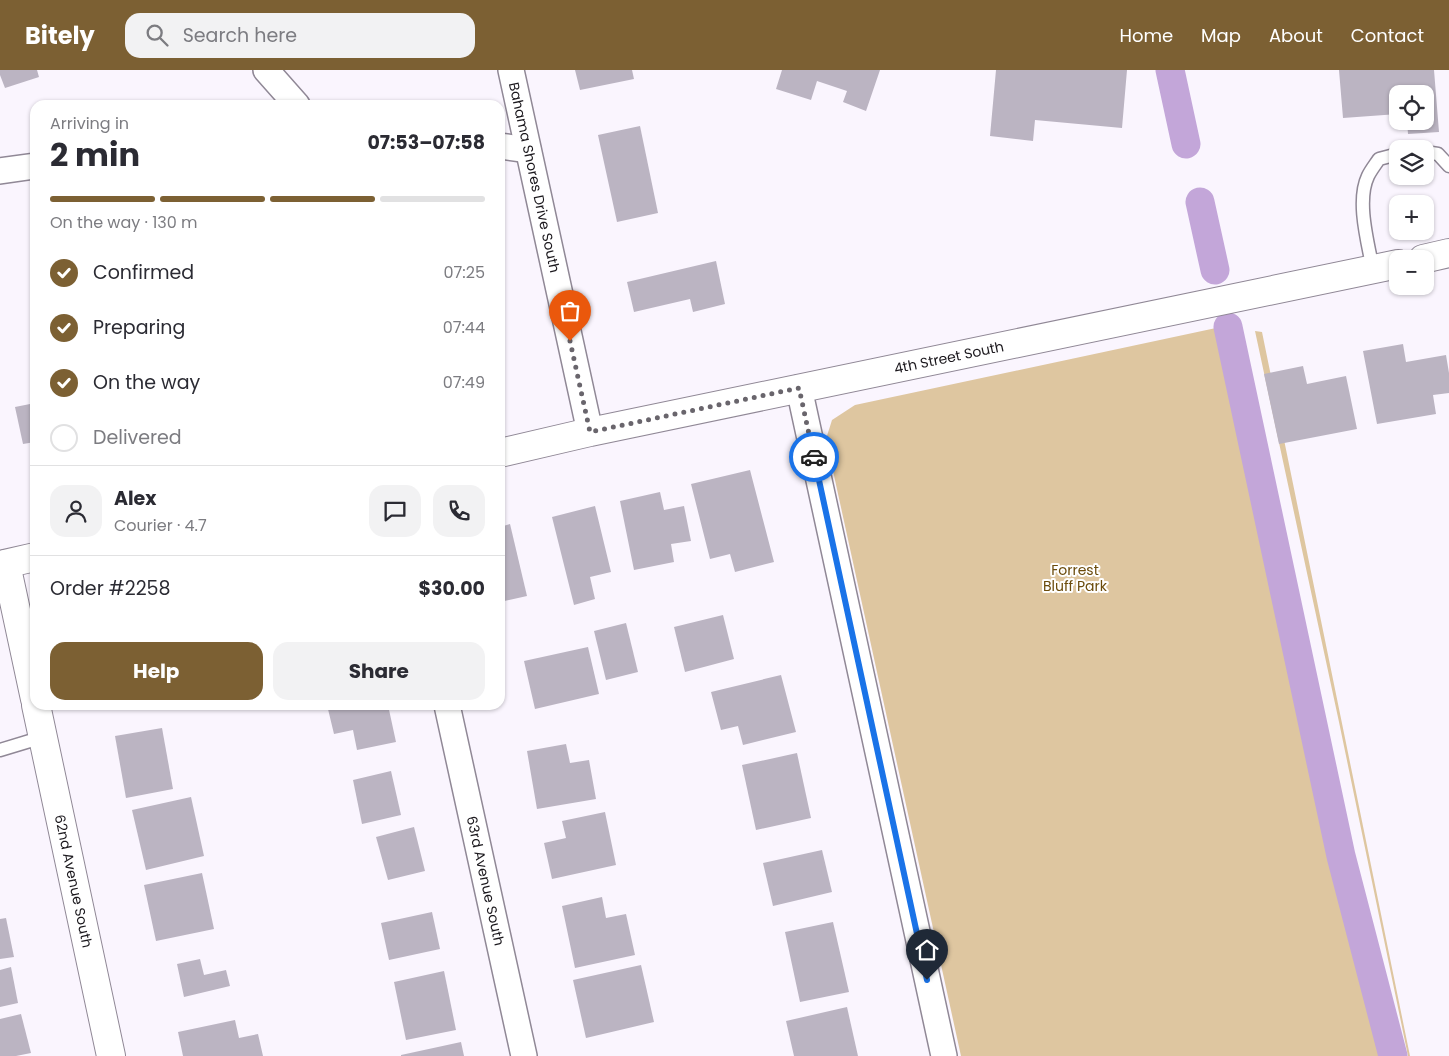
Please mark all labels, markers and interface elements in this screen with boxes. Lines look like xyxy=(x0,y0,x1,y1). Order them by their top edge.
search box xyxy=(125,13,475,58)
text: Bitely xyxy=(25,19,95,52)
icon: search xyxy=(143,21,171,49)
text: Search here xyxy=(183,22,297,49)
text: Home xyxy=(1119,23,1173,48)
text: Map xyxy=(1201,23,1241,48)
text: About xyxy=(1269,23,1323,48)
text: Contact xyxy=(1351,23,1424,48)
street label: Bahama Shores Drive South xyxy=(504,80,565,275)
map controls xyxy=(1389,85,1434,295)
button: locate xyxy=(1389,85,1434,130)
text: Arriving in xyxy=(50,112,129,135)
text: 07:53–07:58 xyxy=(367,129,485,156)
text: 2 min xyxy=(50,132,140,177)
button: layers xyxy=(1389,140,1434,185)
button: + xyxy=(1389,195,1434,240)
text: On the way · 130 m xyxy=(50,211,198,234)
button: − xyxy=(1389,250,1434,295)
icon: check xyxy=(50,259,78,287)
text: Confirmed xyxy=(93,259,194,286)
text: 07:25 xyxy=(444,261,485,284)
pin xyxy=(549,290,591,341)
icon: bag xyxy=(556,297,584,325)
icon: check xyxy=(50,314,78,342)
text: Preparing xyxy=(93,314,185,341)
text: 07:44 xyxy=(443,316,485,339)
street label: 4th Street South xyxy=(892,336,1006,379)
icon: check xyxy=(50,369,78,397)
text: On the way xyxy=(93,369,200,396)
text: 07:49 xyxy=(443,371,485,394)
text: Delivered xyxy=(93,424,182,451)
courier xyxy=(789,432,839,482)
icon: car xyxy=(800,443,828,471)
button: person xyxy=(50,485,102,537)
text: Alex xyxy=(114,485,156,512)
button: chat xyxy=(369,485,421,537)
button: phone xyxy=(433,485,485,537)
text: Courier · 4.7 xyxy=(114,514,207,537)
park label: Forrest Bluff Park xyxy=(1043,560,1108,596)
text: Order #2258 xyxy=(50,575,171,602)
text: $30.00 xyxy=(418,575,485,602)
button: Help xyxy=(50,642,263,700)
button: Share xyxy=(273,642,485,700)
street label: 62nd Avenue South xyxy=(50,813,98,949)
street label: 63rd Avenue South xyxy=(462,814,510,948)
pin xyxy=(906,929,948,980)
icon: home xyxy=(913,936,941,964)

